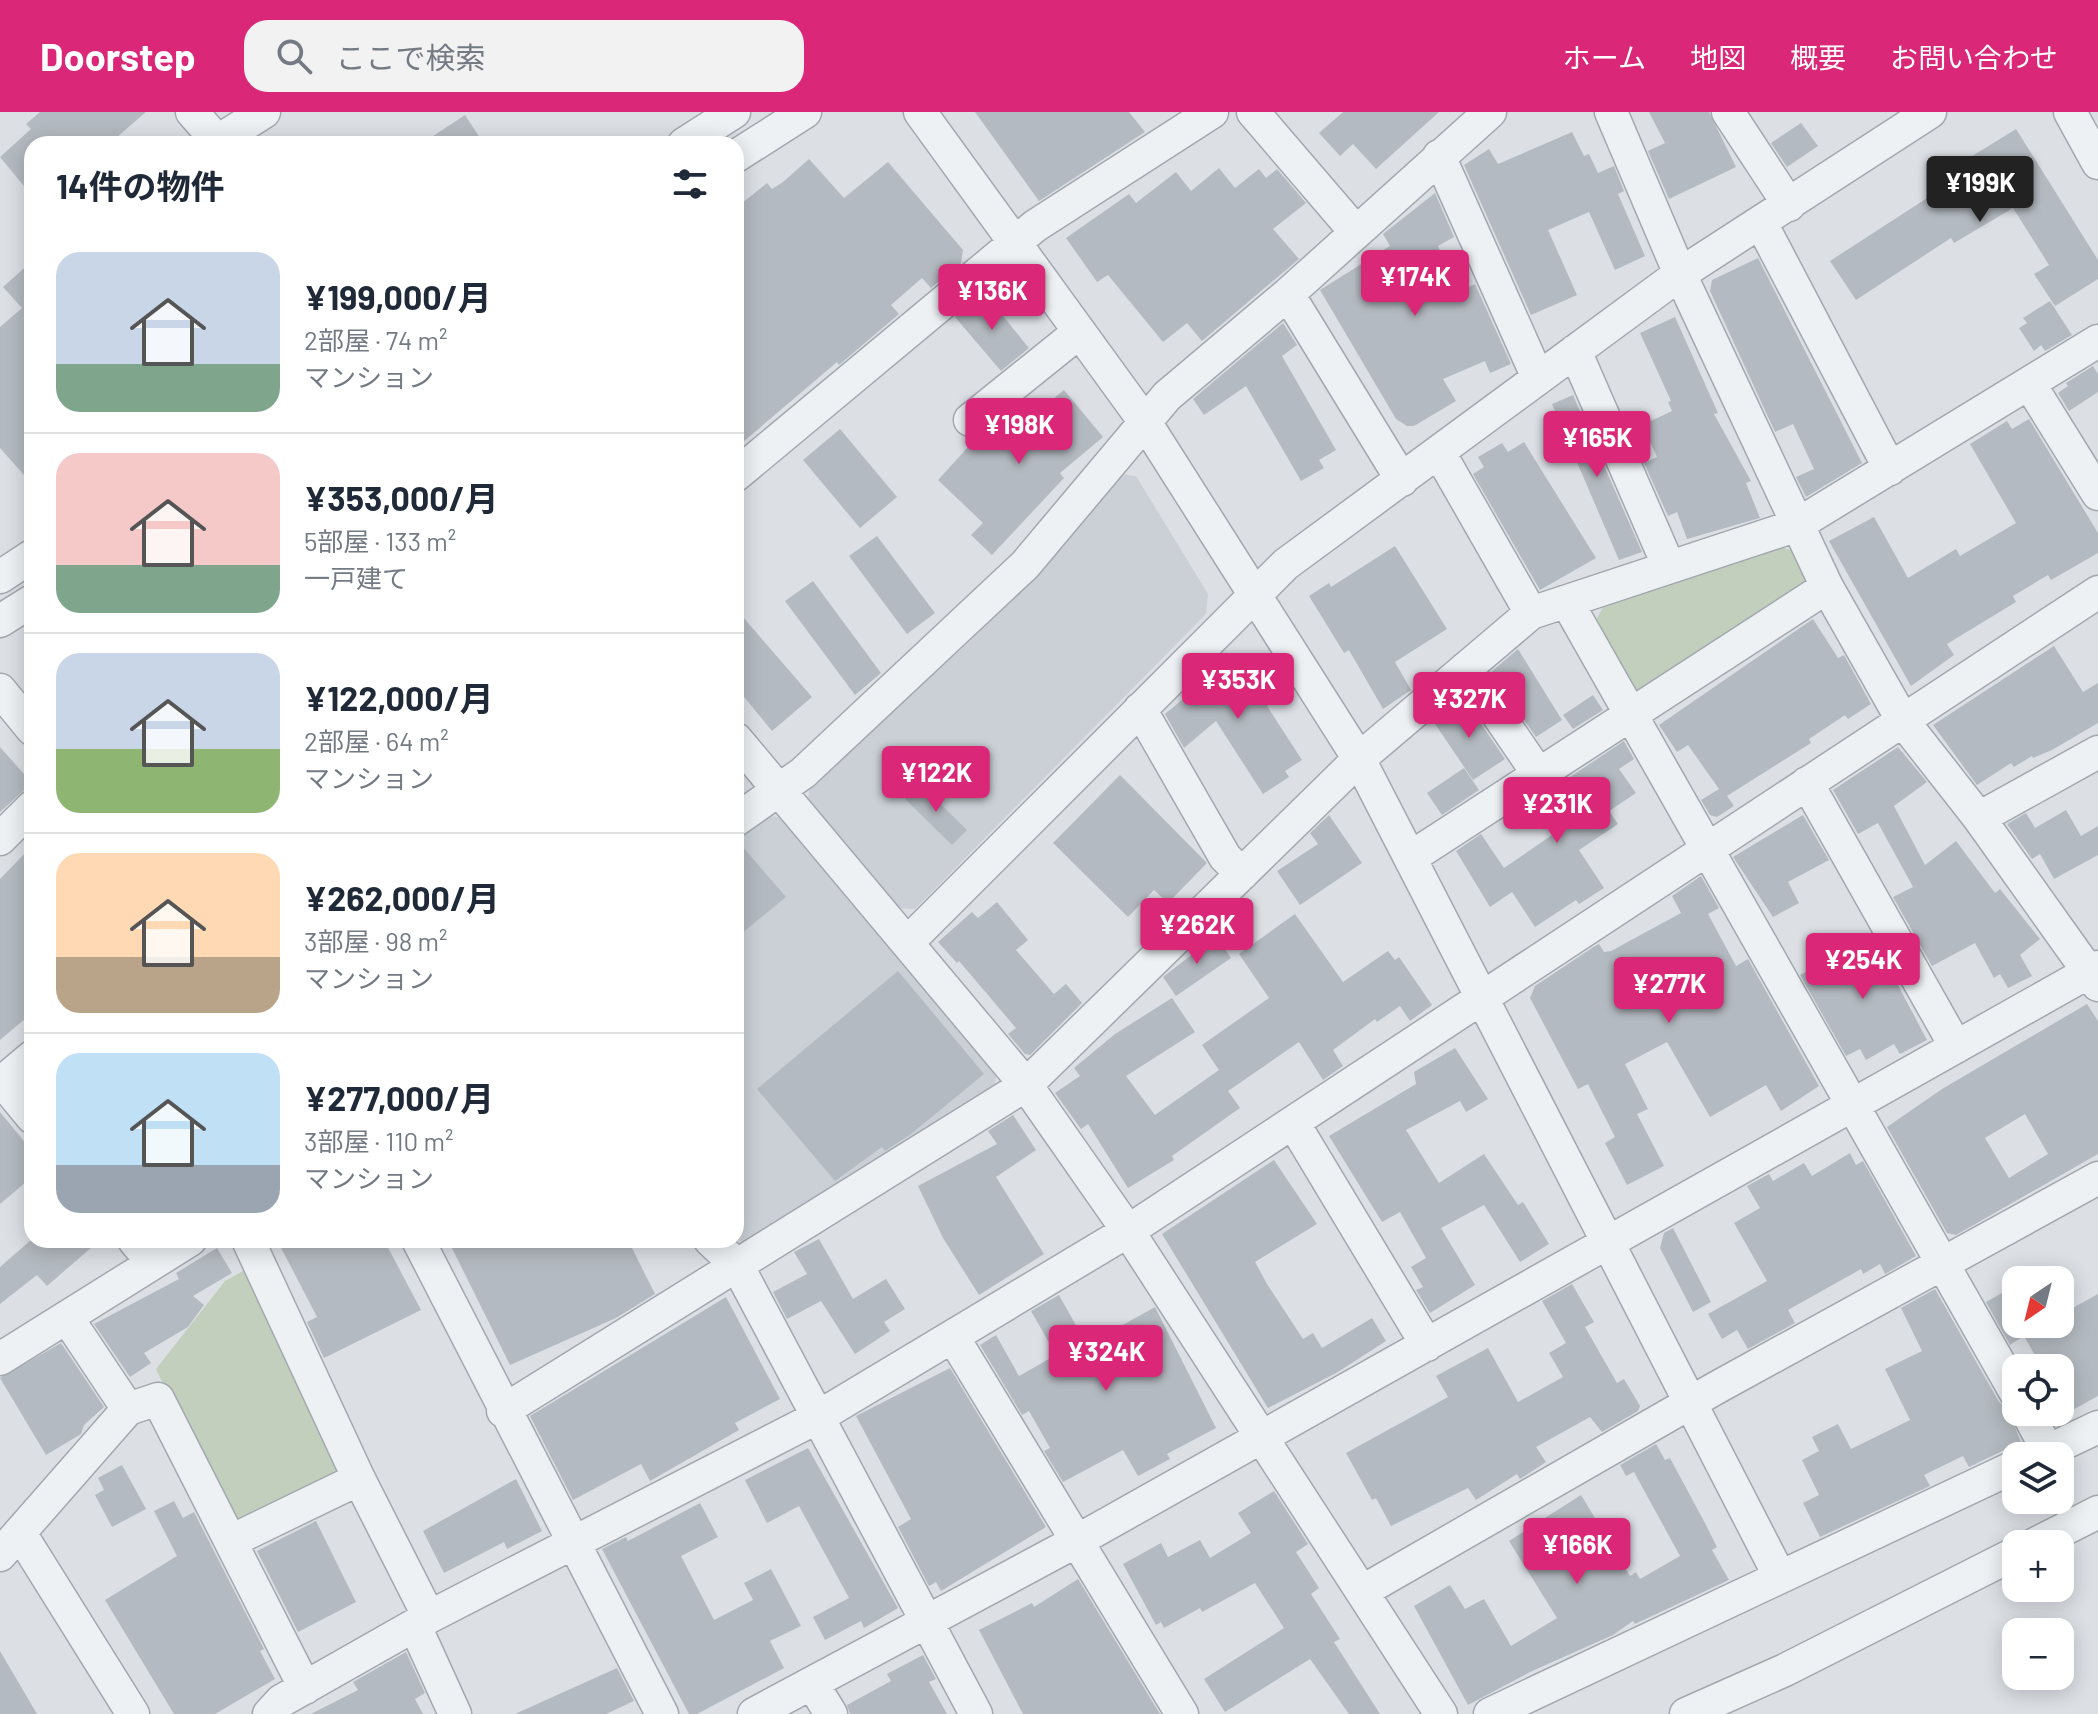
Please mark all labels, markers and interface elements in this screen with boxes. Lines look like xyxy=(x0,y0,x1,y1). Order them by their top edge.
search box xyxy=(244,20,804,92)
text: Doorstep xyxy=(40,33,196,79)
icon: search xyxy=(272,34,316,78)
text: ここで検索 xyxy=(336,39,486,75)
text: ホーム xyxy=(1563,40,1646,74)
text: 地図 xyxy=(1690,40,1746,74)
text: 概要 xyxy=(1790,40,1846,74)
text: お問い合わせ xyxy=(1890,40,2058,74)
pin: ¥199K xyxy=(1924,156,2036,224)
icon: filters xyxy=(668,162,712,206)
text: 14件の物件 xyxy=(56,165,225,206)
text: ¥199K xyxy=(1945,166,2015,197)
pin: ¥174K xyxy=(1359,250,1471,318)
text: ¥174K xyxy=(1379,260,1451,291)
pin: ¥136K xyxy=(936,264,1048,332)
text: ¥136K xyxy=(956,274,1028,305)
text: ¥199,000/月 xyxy=(304,276,492,317)
icon: home xyxy=(120,284,216,380)
text: 2部屋 · 74 m² xyxy=(304,324,448,355)
text: マンション xyxy=(304,361,434,392)
pin: ¥198K xyxy=(963,398,1075,466)
text: ¥198K xyxy=(983,408,1055,439)
pin: ¥165K xyxy=(1541,411,1653,479)
text: ¥165K xyxy=(1561,421,1633,452)
text: ¥353,000/月 xyxy=(304,477,499,518)
icon: home xyxy=(120,485,216,581)
text: 5部屋 · 133 m² xyxy=(304,525,456,556)
text: 一戸建て xyxy=(304,562,408,593)
pin: ¥353K xyxy=(1182,653,1294,721)
text: ¥353K xyxy=(1200,663,1276,694)
pin: ¥327K xyxy=(1413,672,1525,740)
text: ¥122,000/月 xyxy=(304,677,494,718)
text: ¥327K xyxy=(1431,682,1507,713)
icon: home xyxy=(120,685,216,781)
text: 2部屋 · 64 m² xyxy=(304,725,449,756)
pin: ¥122K xyxy=(880,746,992,814)
text: ¥122K xyxy=(900,756,972,787)
text: マンション xyxy=(304,762,434,793)
pin: ¥231K xyxy=(1501,777,1613,845)
text: ¥231K xyxy=(1521,787,1593,818)
text: ¥262,000/月 xyxy=(304,877,500,918)
icon: home xyxy=(120,885,216,981)
pin: ¥262K xyxy=(1141,898,1253,966)
text: ¥262K xyxy=(1158,908,1236,939)
text: 3部屋 · 98 m² xyxy=(304,925,448,956)
pin: ¥254K xyxy=(1807,933,1919,1001)
text: ¥254K xyxy=(1824,943,1902,974)
pin: ¥277K xyxy=(1613,957,1725,1025)
text: マンション xyxy=(304,962,434,993)
text: ¥277K xyxy=(1632,967,1706,998)
text: ¥277,000/月 xyxy=(304,1077,494,1118)
icon: home xyxy=(120,1085,216,1181)
text: 3部屋 · 110 m² xyxy=(304,1125,453,1156)
text: マンション xyxy=(304,1162,434,1193)
north arrow xyxy=(2002,1266,2074,1338)
map controls xyxy=(2002,1266,2074,1690)
pin: ¥324K xyxy=(1050,1325,1162,1393)
text: ¥324K xyxy=(1067,1335,1145,1366)
button: locate xyxy=(2002,1354,2074,1426)
button: layers xyxy=(2002,1442,2074,1514)
pin: ¥166K xyxy=(1521,1518,1633,1586)
text: ¥166K xyxy=(1541,1528,1613,1559)
button: + xyxy=(2002,1530,2074,1602)
button: − xyxy=(2002,1618,2074,1690)

